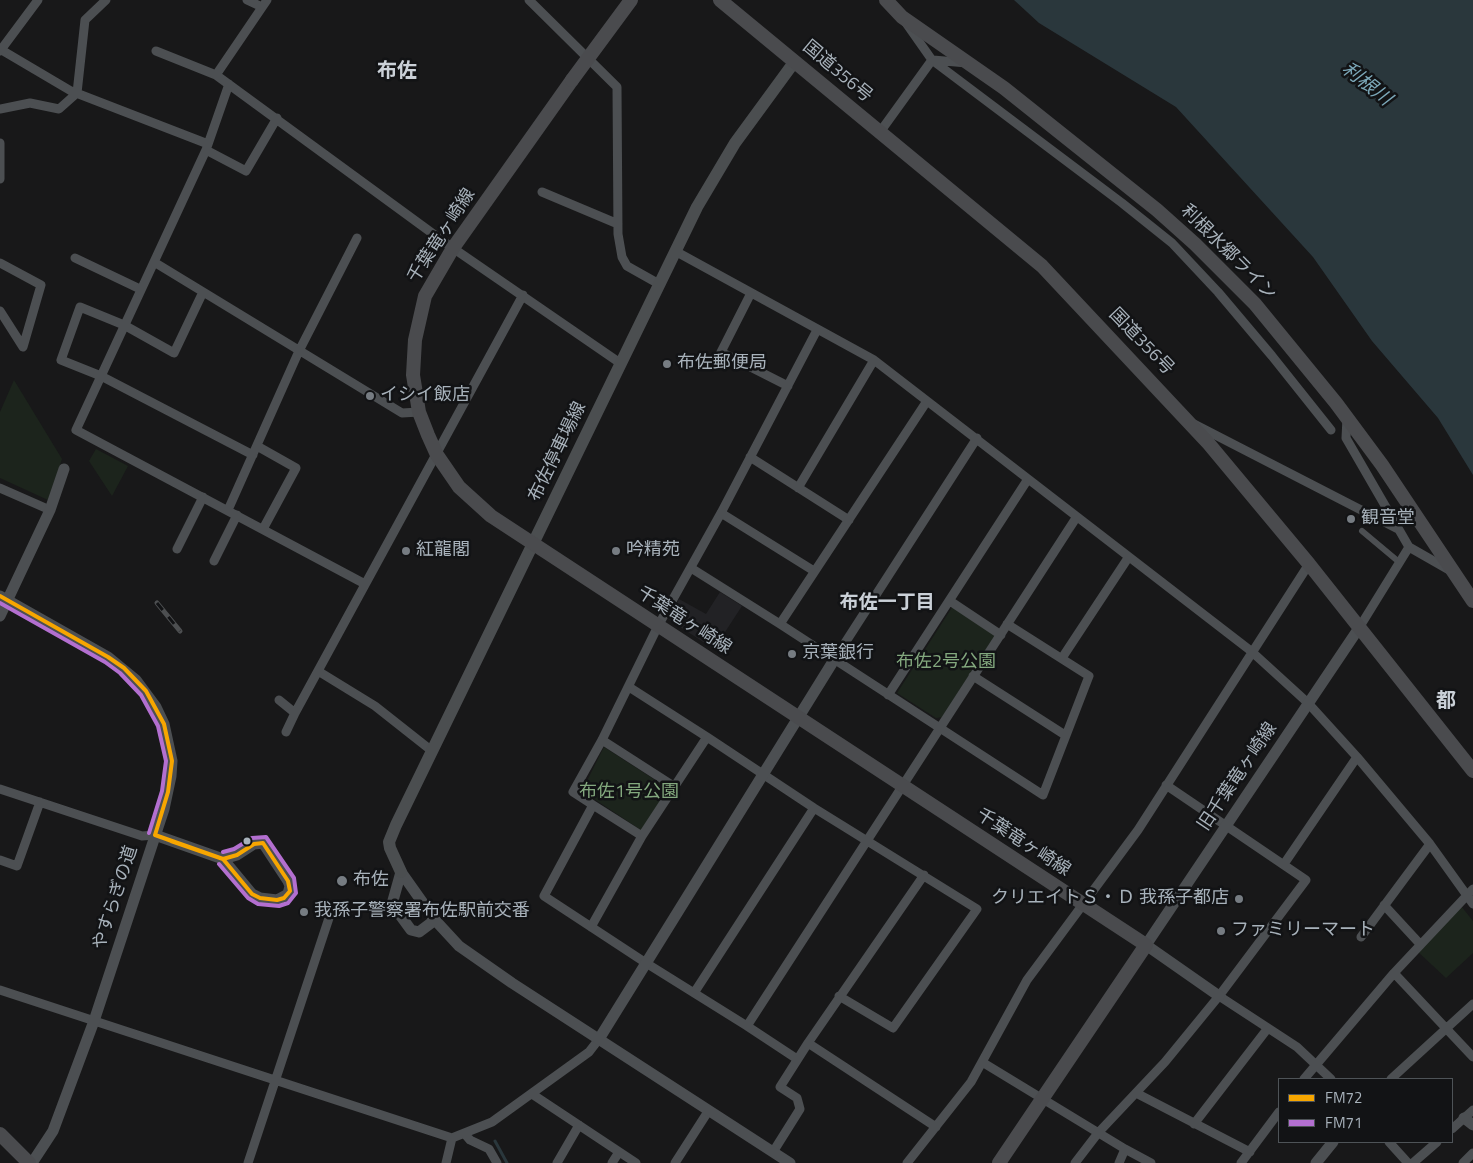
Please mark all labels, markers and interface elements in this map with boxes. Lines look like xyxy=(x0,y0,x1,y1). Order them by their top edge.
street label: 国道356号 xyxy=(798,37,876,107)
water label: 利根川 xyxy=(1337,58,1395,112)
district label: 布佐 xyxy=(377,60,417,84)
street label: 千葉竜ヶ崎線 xyxy=(404,185,480,287)
street label: 利根水郷ライン xyxy=(1176,201,1280,305)
street label: 国道356号 xyxy=(1104,304,1178,380)
place label: 布佐郵便局 xyxy=(677,353,767,375)
marker: 布佐郵便局 xyxy=(661,358,673,370)
place label: イシイ飯店 xyxy=(380,385,470,407)
marker: イシイ飯店 xyxy=(364,390,376,402)
street label: 布佐停車場線 xyxy=(525,399,591,505)
place label: 観音堂 xyxy=(1361,508,1415,530)
marker: 観音堂 xyxy=(1345,513,1357,525)
place label: 紅龍閣 xyxy=(416,540,470,562)
place label: 吟精苑 xyxy=(626,540,680,562)
marker: 紅龍閣 xyxy=(400,545,412,557)
marker: 吟精苑 xyxy=(610,545,622,557)
street label: 千葉竜ヶ崎線 xyxy=(633,583,735,659)
district label: 布佐一丁目 xyxy=(840,592,934,614)
place label: 京葉銀行 xyxy=(802,643,874,665)
marker: 京葉銀行 xyxy=(786,648,798,660)
park label: 布佐2号公園 xyxy=(896,652,996,674)
district label: 都 xyxy=(1436,690,1456,714)
street label: 旧千葉竜ヶ崎線 xyxy=(1194,719,1282,835)
park label: 布佐1号公園 xyxy=(579,782,679,804)
street label: 千葉竜ヶ崎線 xyxy=(972,805,1074,881)
unlabelled marker xyxy=(242,836,252,846)
street label: やすらぎの道 xyxy=(89,843,143,953)
place label: 布佐 xyxy=(353,870,389,892)
marker: 布佐 xyxy=(335,874,349,888)
place label: クリエイトＳ・Ｄ 我孫子都店 xyxy=(991,888,1229,910)
marker: クリエイトＳ・Ｄ 我孫子都店 xyxy=(1233,893,1245,905)
place label: 我孫子警察署布佐駅前交番 xyxy=(314,901,530,923)
marker: 我孫子警察署布佐駅前交番 xyxy=(298,906,310,918)
place label: ファミリーマート xyxy=(1231,920,1375,942)
marker: ファミリーマート xyxy=(1215,925,1227,937)
legend xyxy=(1278,1078,1453,1143)
text: FM72 xyxy=(1325,1086,1362,1109)
text: FM71 xyxy=(1325,1111,1362,1134)

